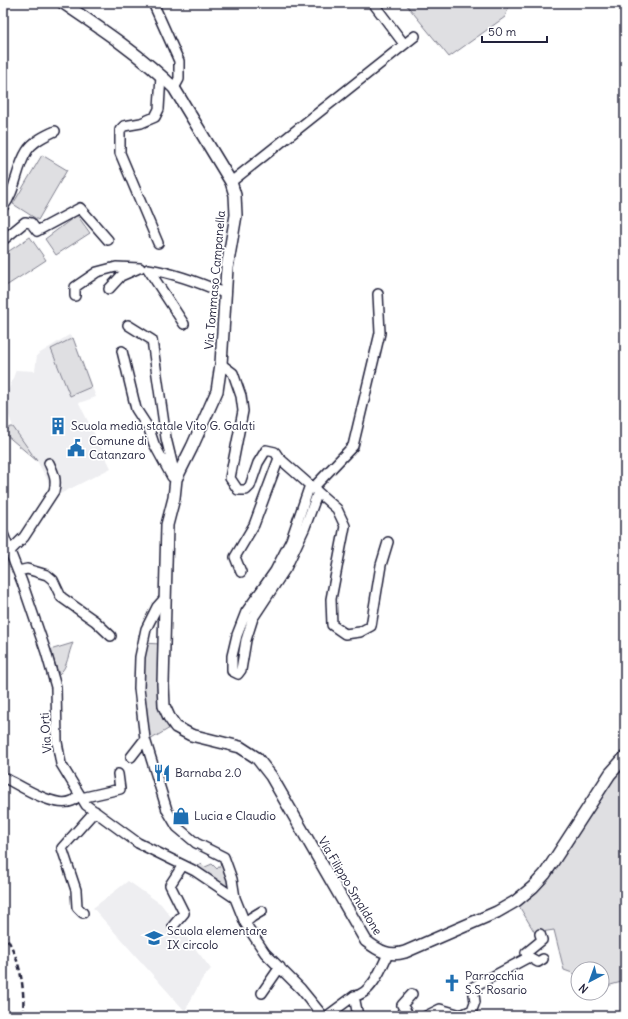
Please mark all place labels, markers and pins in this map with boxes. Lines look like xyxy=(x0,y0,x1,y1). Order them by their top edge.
building icon: Scuola media statale Vito G. Galati xyxy=(48,416,68,436)
place label: Scuola media statale Vito G. Galati xyxy=(71,418,255,433)
place label: Comune di Catanzaro xyxy=(89,433,147,462)
public building icon: Comune di Catanzaro xyxy=(66,438,86,458)
restaurant icon: Barnaba 2.0 xyxy=(152,763,172,783)
place label: Barnaba 2.0 xyxy=(175,765,242,780)
shop icon: Lucia e Claudio xyxy=(171,806,191,826)
place label: Lucia e Claudio xyxy=(194,808,276,823)
place label: Scuola elementare IX circolo xyxy=(167,923,267,952)
school or university icon: Scuola elementare IX circolo xyxy=(144,928,164,948)
place label: Parrocchia S.S. Rosario xyxy=(465,968,527,997)
church icon: Parrocchia S.S. Rosario xyxy=(442,973,462,993)

